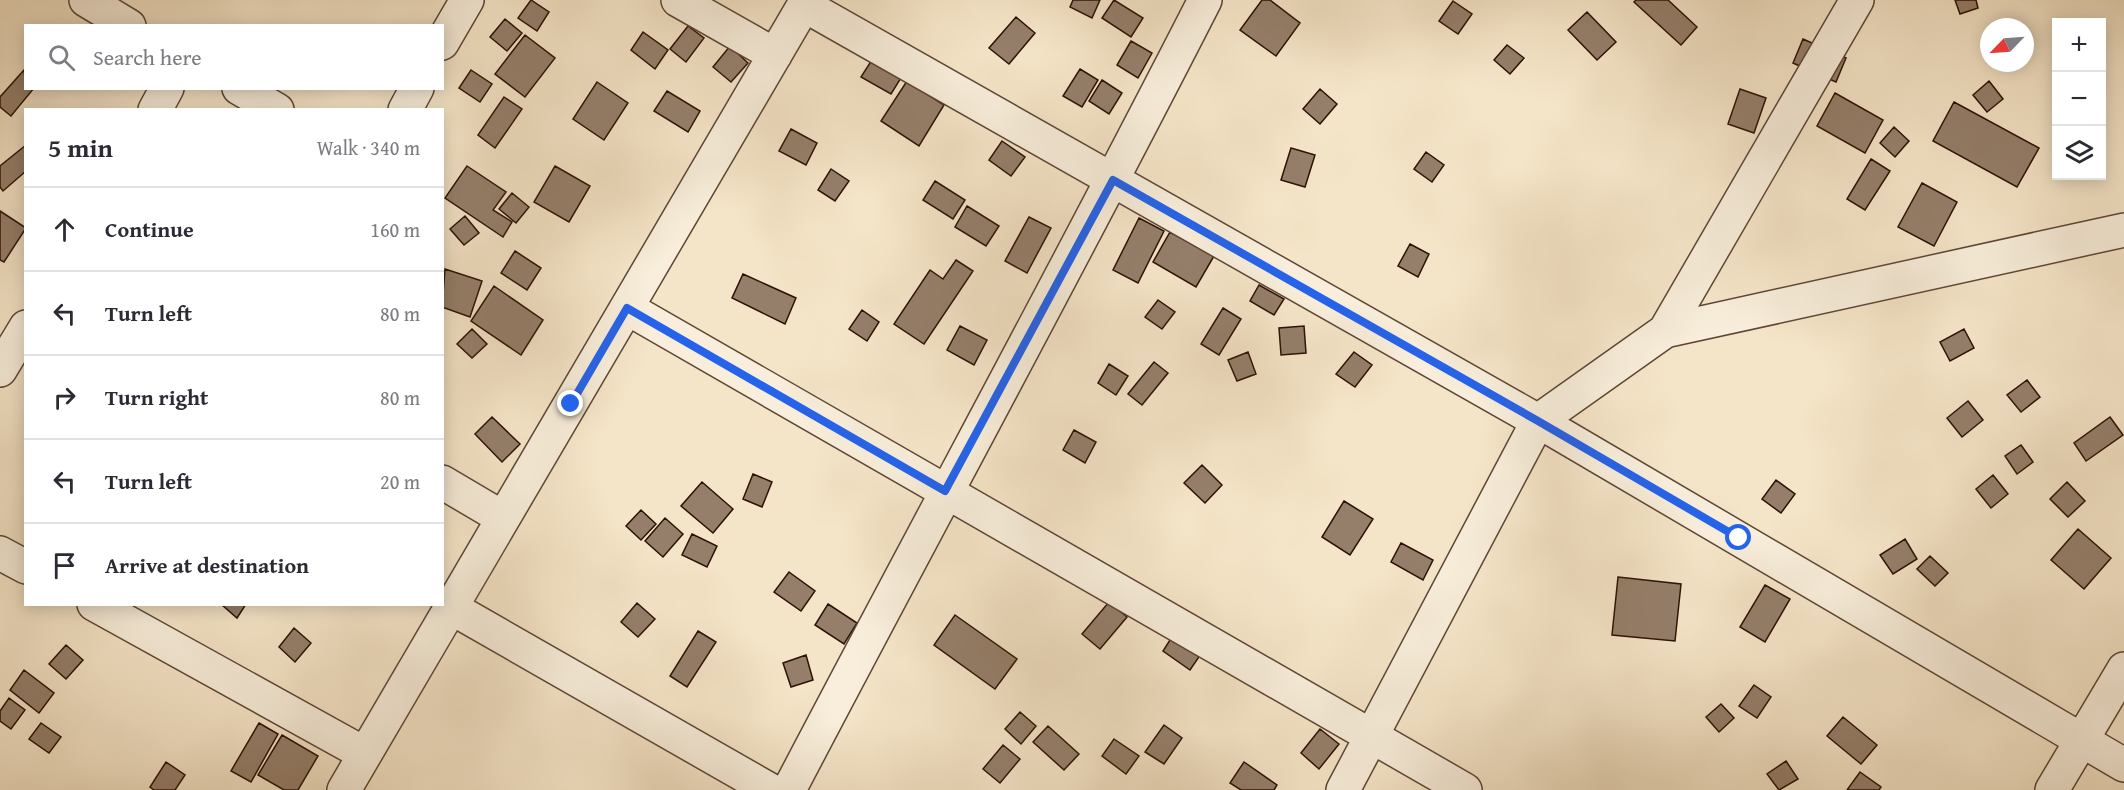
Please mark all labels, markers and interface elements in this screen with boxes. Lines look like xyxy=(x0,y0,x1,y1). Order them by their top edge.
north arrow xyxy=(1980,18,2034,72)
map controls xyxy=(2052,18,2106,180)
button: + xyxy=(2052,18,2106,72)
search box xyxy=(24,24,444,90)
icon: search xyxy=(45,41,78,74)
text: Search here xyxy=(93,41,202,73)
button: − xyxy=(2052,72,2106,126)
button: layers xyxy=(2052,126,2106,180)
text: 5 min xyxy=(48,128,113,167)
text: Walk · 340 m xyxy=(317,133,420,162)
icon: ahead xyxy=(48,213,81,246)
text: Continue xyxy=(105,213,194,245)
text: 160 m xyxy=(370,215,420,244)
icon: left xyxy=(48,297,81,330)
text: Turn left xyxy=(105,297,192,329)
text: 80 m xyxy=(380,299,420,328)
icon: right xyxy=(48,381,81,414)
text: Turn right xyxy=(105,381,208,413)
text: 80 m xyxy=(380,383,420,412)
route end xyxy=(557,390,583,416)
icon: left xyxy=(48,465,81,498)
text: Turn left xyxy=(105,465,192,497)
text: 20 m xyxy=(380,467,420,496)
route start xyxy=(1725,524,1751,550)
icon: arrive xyxy=(48,549,81,582)
text: Arrive at destination xyxy=(105,549,309,581)

